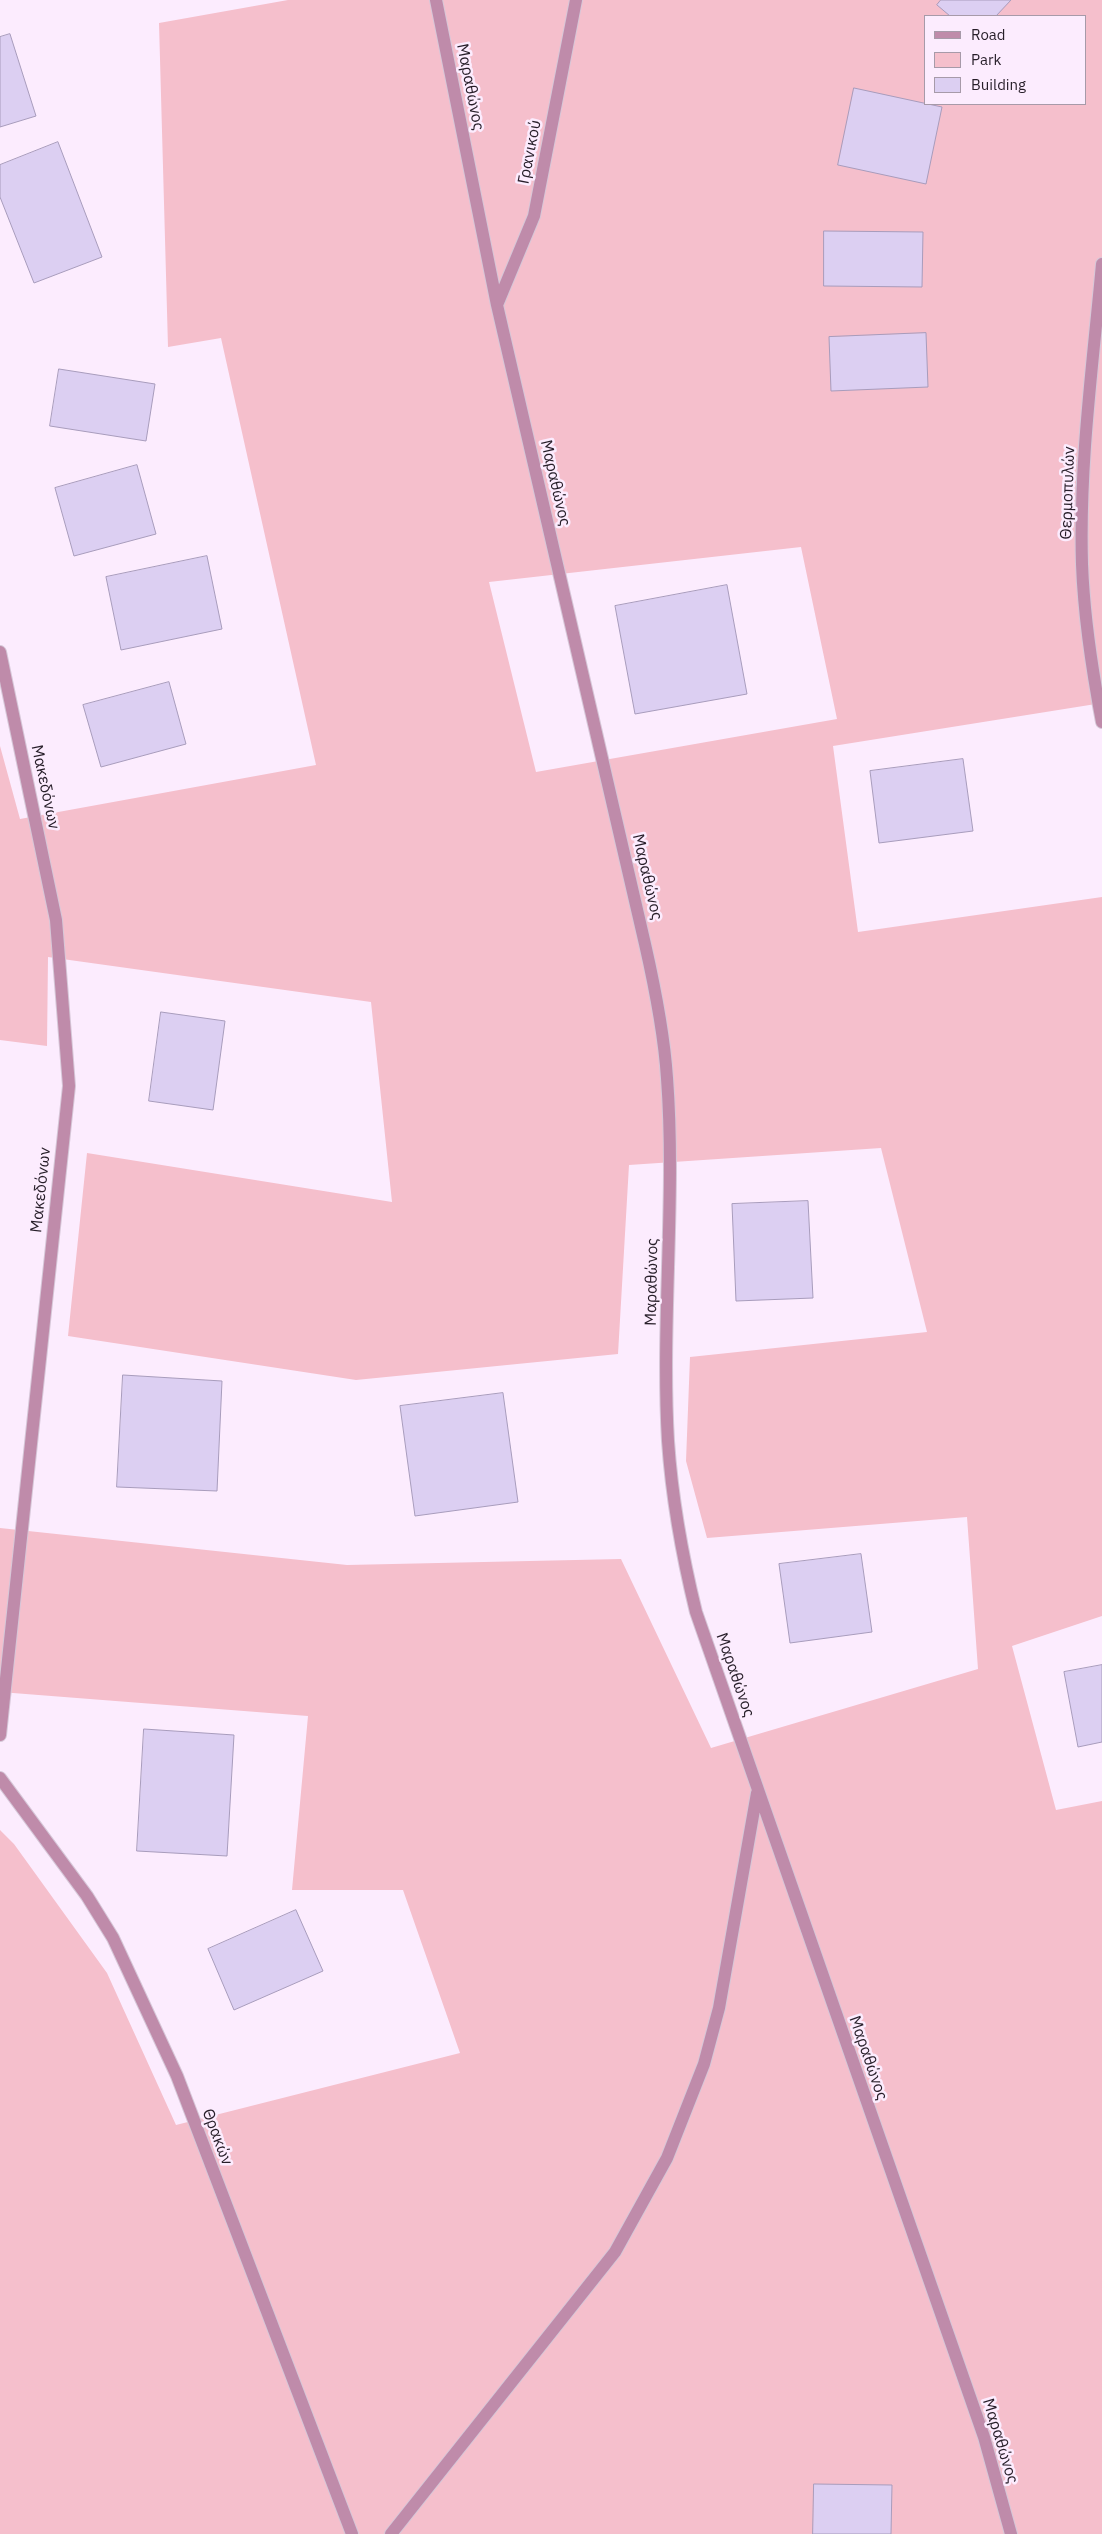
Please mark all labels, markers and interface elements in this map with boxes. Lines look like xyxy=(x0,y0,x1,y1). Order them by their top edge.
legend xyxy=(924,15,1087,105)
text: Road xyxy=(971,25,1006,44)
street label: Μαραθώνος xyxy=(452,42,488,132)
text: Park xyxy=(971,50,1001,69)
text: Building xyxy=(971,75,1026,94)
street label: Γρανικού xyxy=(514,118,546,186)
street label: Μαραθώνος xyxy=(536,438,574,528)
street label: Θερμοπυλών xyxy=(1057,446,1079,540)
street label: Μακεδόνων xyxy=(27,743,63,831)
street label: Μαραθώνος xyxy=(628,832,666,922)
street label: Μακεδόνων xyxy=(27,1146,55,1234)
street label: Μαραθώνος xyxy=(642,1238,662,1326)
street label: Μαραθώνος xyxy=(712,1630,758,1720)
street label: Μαραθώνος xyxy=(845,2013,891,2103)
street label: Θρακών xyxy=(198,2106,236,2168)
street label: Μαραθώνος xyxy=(978,2396,1022,2486)

